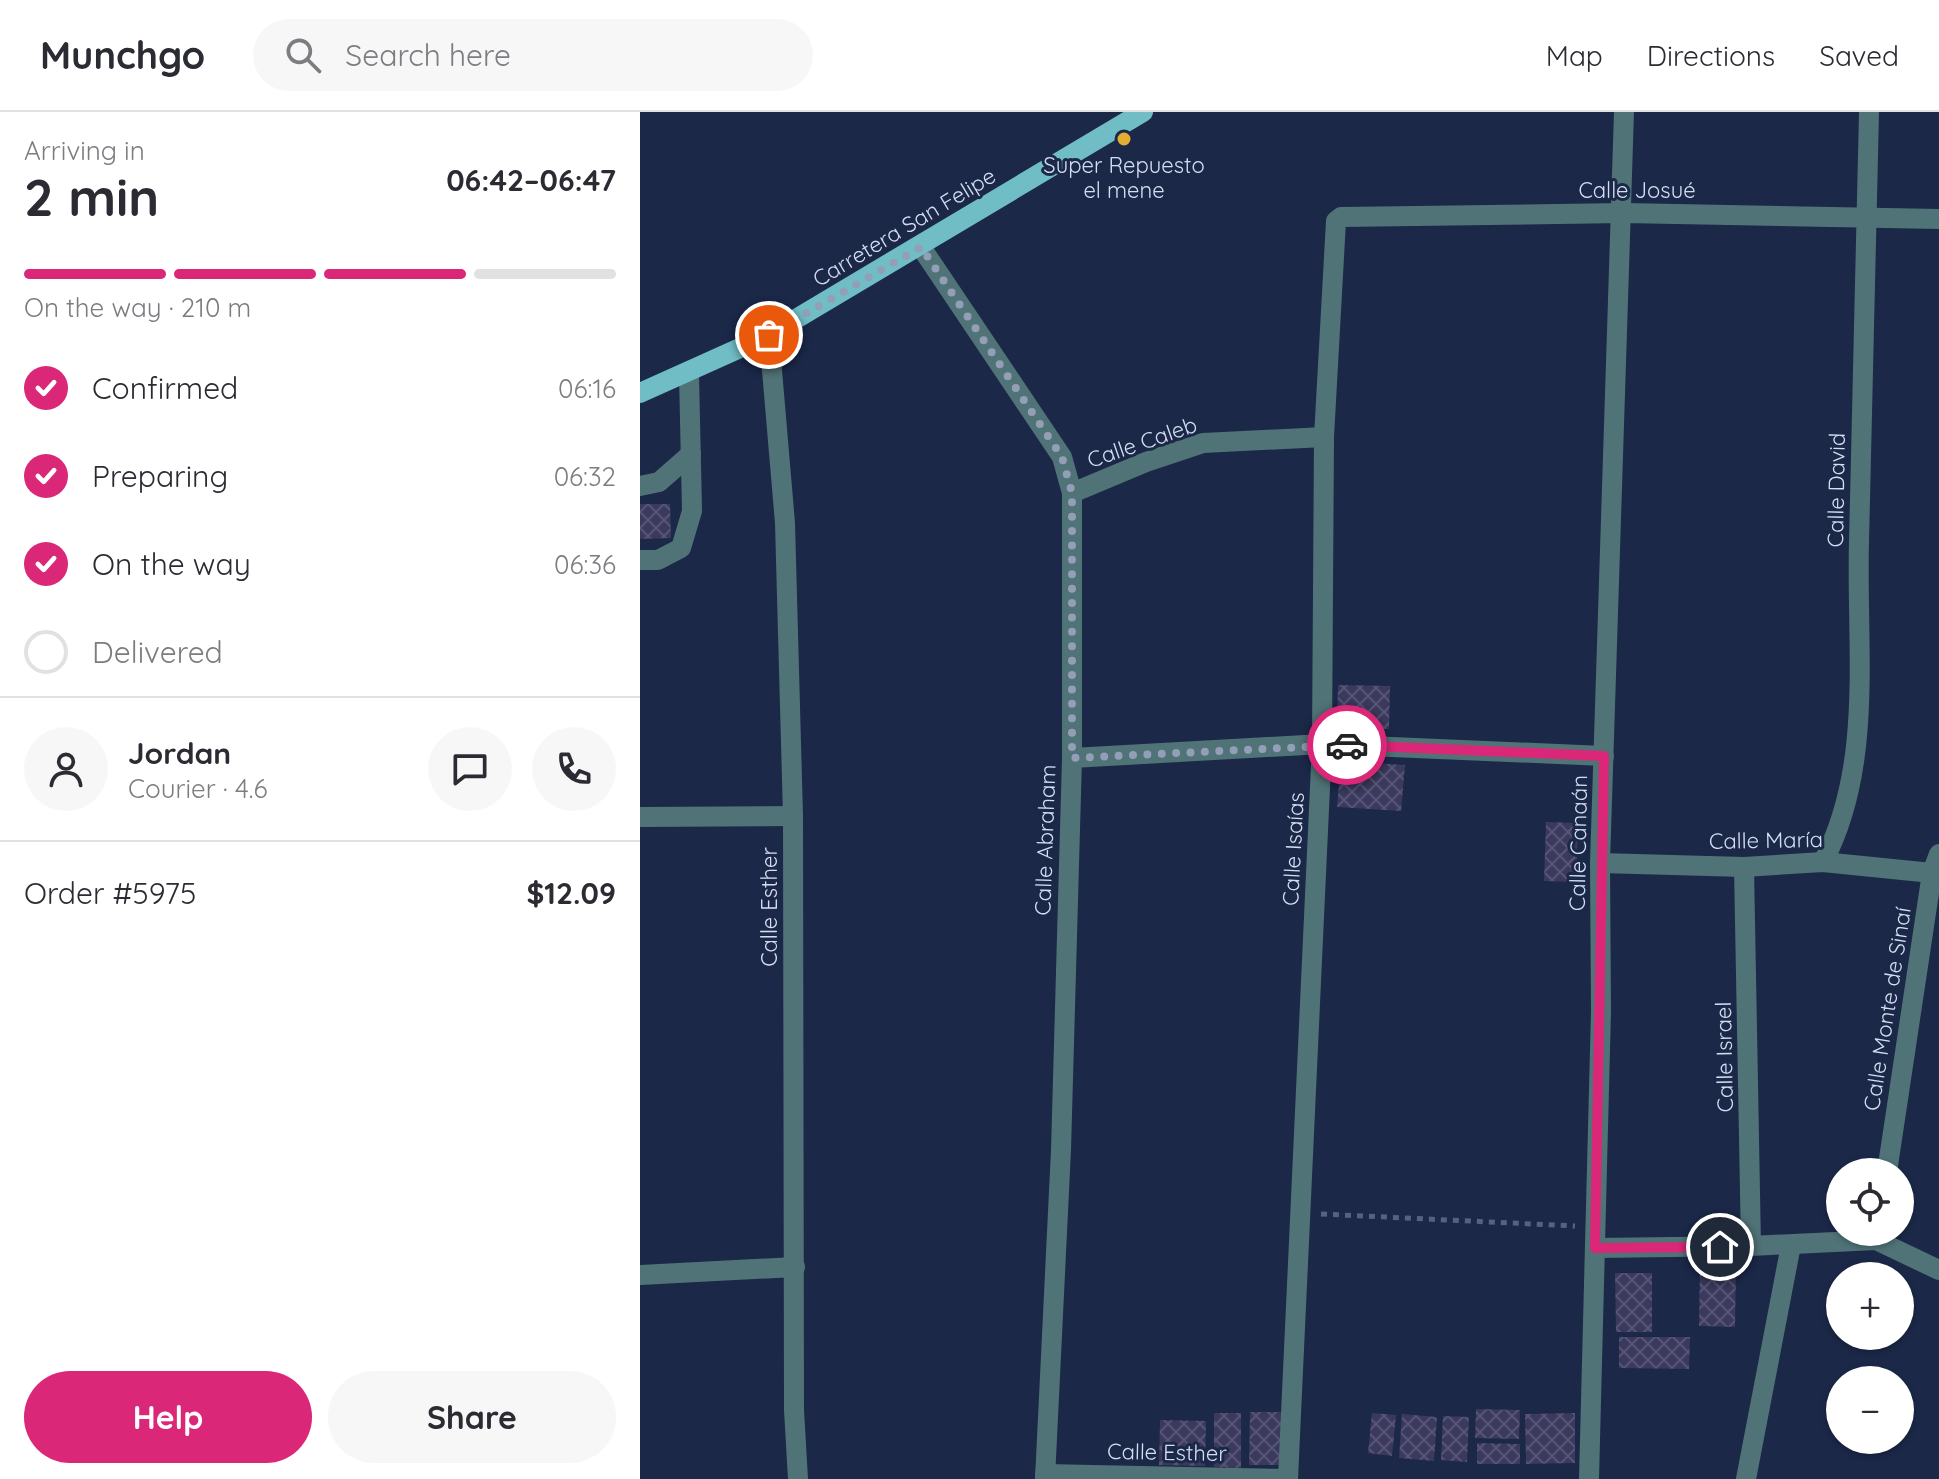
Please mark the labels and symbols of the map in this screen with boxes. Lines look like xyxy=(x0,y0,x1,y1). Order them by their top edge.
marker: Super Repuesto el mene xyxy=(1115,130,1133,148)
place label: Super Repuesto el mene xyxy=(1043,151,1205,204)
street label: Carretera San Felipe xyxy=(807,161,1001,293)
street label: Calle Josué xyxy=(1578,176,1696,204)
pin xyxy=(735,301,803,369)
street label: Calle Caleb xyxy=(1083,410,1201,474)
street label: Calle David xyxy=(1821,432,1851,548)
courier xyxy=(1307,705,1387,785)
street label: Calle Abraham xyxy=(1028,764,1062,916)
street label: Calle Canaán xyxy=(1563,775,1593,911)
street label: Calle Isaías xyxy=(1276,791,1310,907)
street label: Calle María xyxy=(1709,825,1823,855)
street label: Calle Esther xyxy=(755,847,783,967)
street label: Calle Monte de Sinaí xyxy=(1857,905,1917,1113)
street label: Calle Israel xyxy=(1709,1001,1739,1113)
pin xyxy=(1686,1213,1754,1281)
street label: Calle Esther xyxy=(1107,1437,1228,1467)

